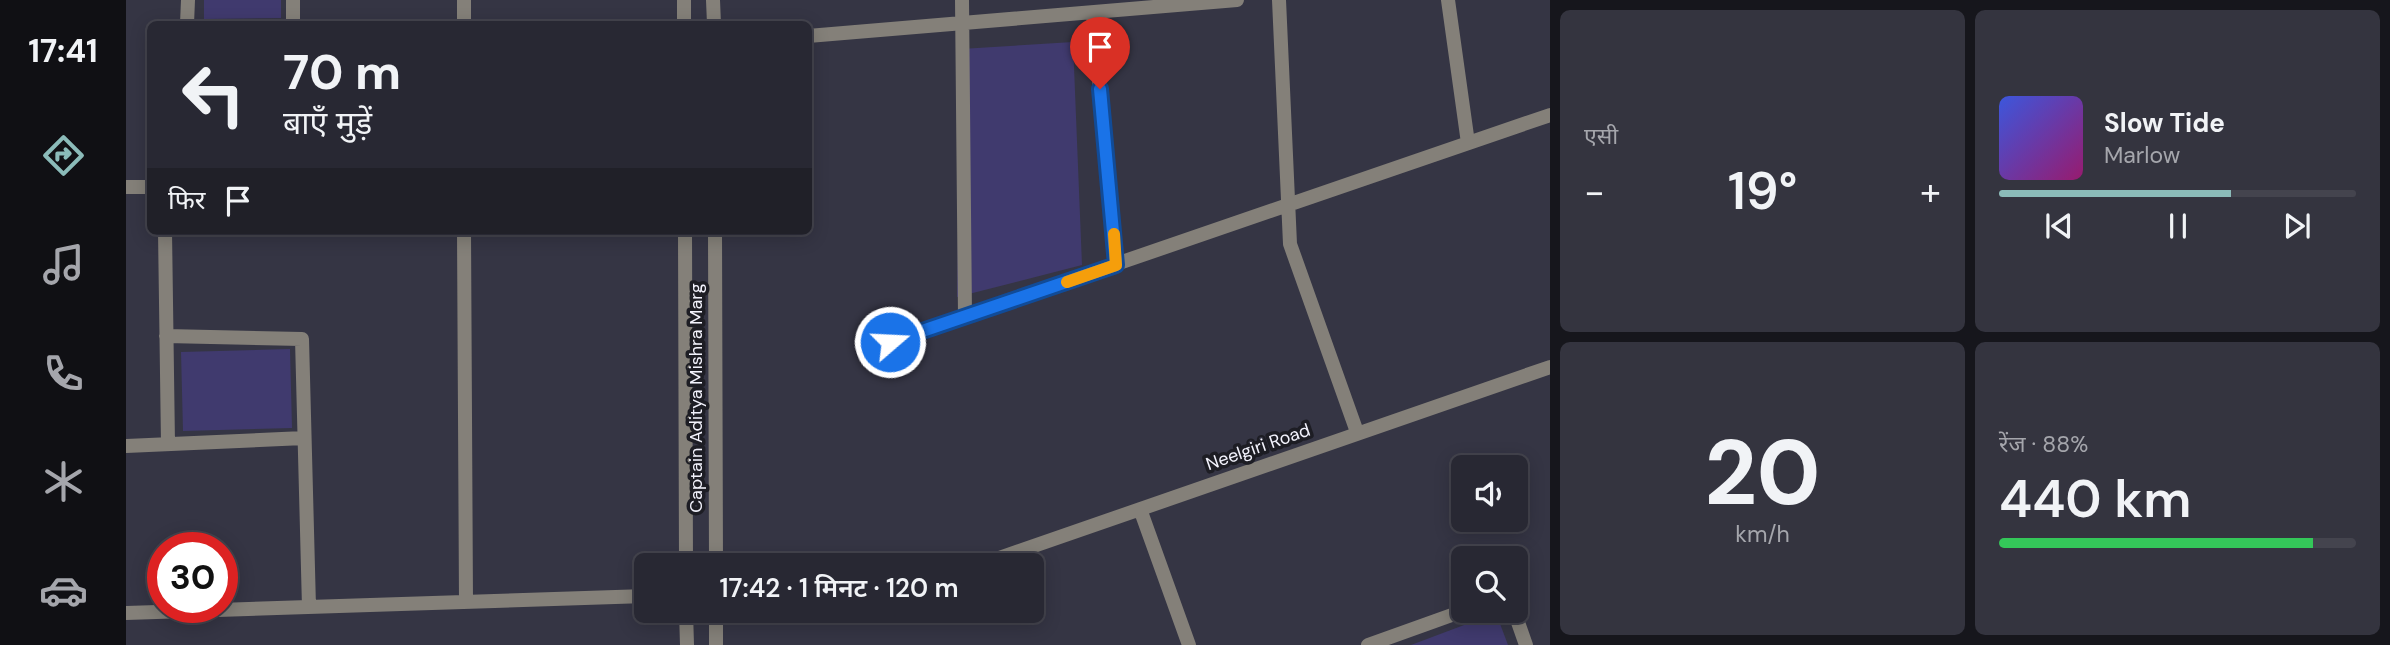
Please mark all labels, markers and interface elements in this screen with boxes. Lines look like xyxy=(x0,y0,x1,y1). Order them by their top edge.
pin xyxy=(1070,17,1130,89)
icon: arrive xyxy=(1081,28,1119,66)
text: 17:41 xyxy=(28,30,98,72)
text: 70 m xyxy=(283,40,401,104)
icon: left xyxy=(168,49,259,140)
text: बाएँ मुड़ें xyxy=(283,102,372,144)
text: Slow Tide xyxy=(2104,106,2225,140)
text: एसी xyxy=(1584,121,1618,151)
icon: directions xyxy=(39,131,88,180)
text: Marlow xyxy=(2104,140,2180,170)
text: 19° xyxy=(1728,157,1797,225)
text: − xyxy=(1584,167,1605,217)
text: + xyxy=(1920,167,1941,217)
icon: arrive xyxy=(219,182,257,220)
text: फिर xyxy=(168,183,205,217)
icon: previous xyxy=(2040,207,2078,245)
icon: pause xyxy=(2159,207,2197,245)
icon: next xyxy=(2278,207,2316,245)
icon: music xyxy=(39,240,88,289)
street label: Captain Aditya Mishra Marg xyxy=(684,283,708,513)
position arrow xyxy=(853,305,927,379)
icon: phone xyxy=(39,349,88,398)
text: 20 xyxy=(1704,414,1821,532)
street label: Neelgiri Road xyxy=(1203,418,1313,476)
text: रेंज · 88% xyxy=(1999,429,2088,459)
map controls xyxy=(1451,455,1528,623)
button: sound xyxy=(1451,455,1528,532)
icon: climate xyxy=(39,457,88,506)
text: 440 km xyxy=(1999,465,2191,533)
text: km/h xyxy=(1735,519,1790,549)
speed limit sign: 30 xyxy=(147,532,238,623)
button: search xyxy=(1451,546,1528,623)
icon: car xyxy=(39,566,88,615)
text: 17:42 · 1 मिनट · 120 m xyxy=(719,571,959,605)

